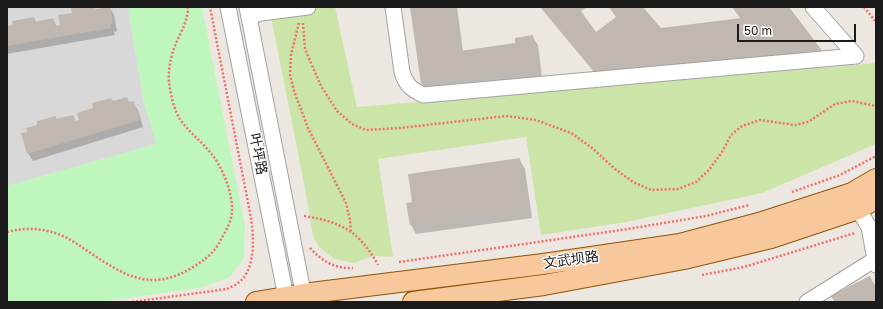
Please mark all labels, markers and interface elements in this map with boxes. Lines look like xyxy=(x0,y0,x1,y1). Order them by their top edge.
scale bar xyxy=(739,16,858,42)
text: 50 m xyxy=(744,23,772,38)
street label: 叶坪路 xyxy=(246,132,270,176)
street label: 文武坝路 xyxy=(542,248,600,272)

